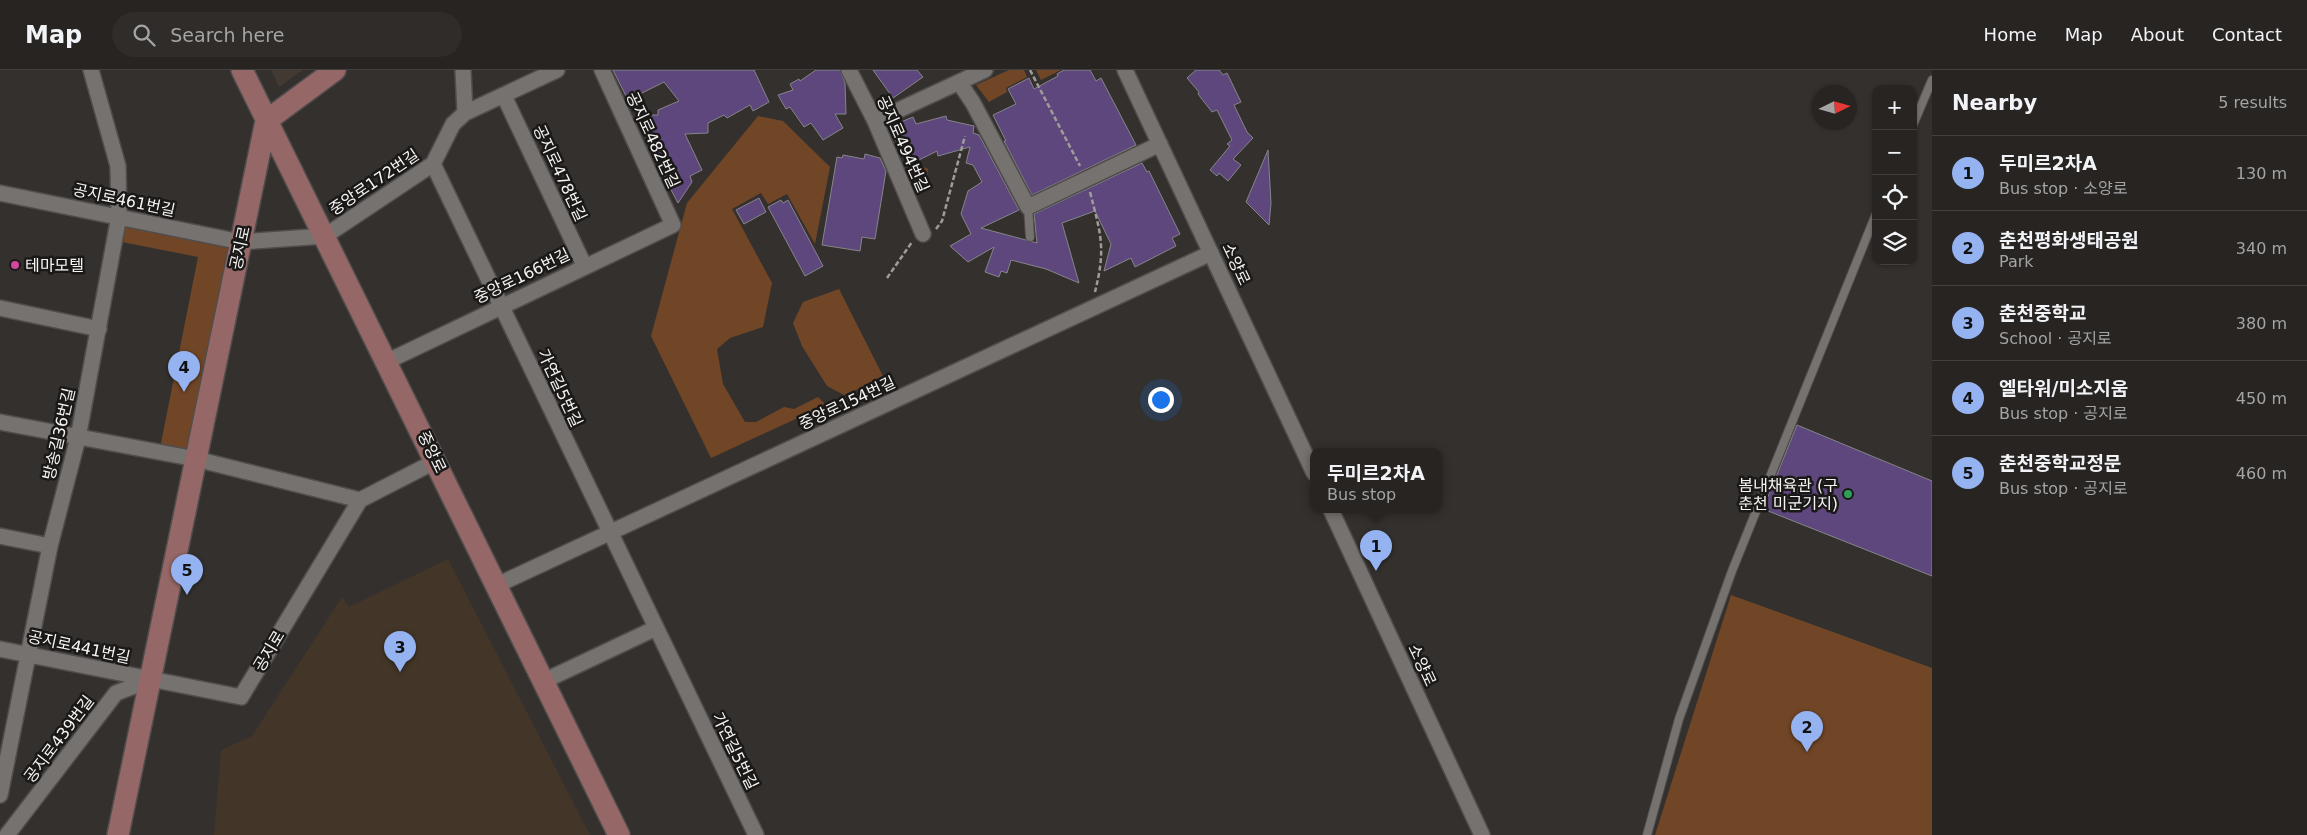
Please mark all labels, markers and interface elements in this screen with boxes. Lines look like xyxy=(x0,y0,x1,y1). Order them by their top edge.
search box xyxy=(112,12,462,57)
text: Map xyxy=(25,21,82,49)
icon: search xyxy=(130,21,158,49)
text: Search here xyxy=(170,24,284,46)
text: Home xyxy=(1984,24,2037,45)
text: Map xyxy=(2065,24,2103,45)
text: About xyxy=(2131,24,2184,45)
text: Contact xyxy=(2212,24,2282,45)
north arrow xyxy=(1812,85,1857,130)
map controls xyxy=(1872,85,1917,265)
button: + xyxy=(1872,85,1917,130)
street label: 공지로482번길 xyxy=(622,89,684,191)
text: Nearby xyxy=(1952,91,2037,115)
street label: 공지로494번길 xyxy=(873,93,933,195)
text: 5 results xyxy=(2218,93,2287,112)
street label: 공지로478번길 xyxy=(529,122,591,224)
button: − xyxy=(1872,130,1917,175)
street label: 중앙로172번길 xyxy=(326,145,422,219)
text: 두미르2차A xyxy=(1999,152,2097,174)
text: 1 xyxy=(1962,164,1974,183)
text: 130 m xyxy=(2236,164,2287,183)
button: locate xyxy=(1872,175,1917,220)
text: Bus stop · 소양로 xyxy=(1999,179,2128,198)
street label: 공지로461번길 xyxy=(71,180,177,220)
button: layers xyxy=(1872,220,1917,265)
street label: 공지로 xyxy=(226,224,254,272)
text: 춘천평화생태공원 xyxy=(1999,229,2139,251)
text: 2 xyxy=(1962,239,1974,258)
text: 340 m xyxy=(2236,239,2287,258)
street label: 소양로 xyxy=(1218,240,1254,288)
street label: 중앙로166번길 xyxy=(471,245,573,307)
text: Park xyxy=(1999,252,2034,271)
place label: 테마모텔 xyxy=(25,256,84,275)
marker: 테마모텔 xyxy=(9,259,21,271)
text: 춘천중학교 xyxy=(1999,302,2086,324)
text: 3 xyxy=(1962,314,1974,333)
text: 380 m xyxy=(2236,314,2287,333)
text: School · 공지로 xyxy=(1999,329,2112,348)
street label: 가연길5번길 xyxy=(534,346,586,430)
pin: 4 xyxy=(168,351,200,392)
street label: 중앙로154번길 xyxy=(796,372,898,434)
text: 엘타워/미소지움 xyxy=(1999,377,2128,399)
street label: 방송길36번길 xyxy=(39,386,79,482)
your location xyxy=(1148,387,1174,413)
text: 4 xyxy=(1962,389,1974,408)
text: 450 m xyxy=(2236,389,2287,408)
text: Bus stop · 공지로 xyxy=(1999,404,2128,423)
street label: 중앙로 xyxy=(414,428,450,476)
popup xyxy=(1310,448,1442,513)
text: 춘천중학교정문 xyxy=(1999,452,2121,474)
text: 두미르2차A xyxy=(1327,462,1425,484)
text: 5 xyxy=(1962,464,1974,483)
text: 460 m xyxy=(2236,464,2287,483)
place label: 봄내채육관 (구 춘천 미군기지) xyxy=(1738,476,1838,513)
text: Bus stop · 공지로 xyxy=(1999,479,2128,498)
text: Bus stop xyxy=(1327,485,1396,504)
marker: 봄내채육관 (구 춘천 미군기지) xyxy=(1842,488,1854,500)
pin: 1 xyxy=(1360,530,1392,571)
pin: 5 xyxy=(171,554,203,595)
street label: 공지로441번길 xyxy=(26,627,132,667)
street label: 공지로 xyxy=(249,627,289,675)
pin: 3 xyxy=(384,631,416,672)
street label: 소양로 xyxy=(1404,641,1440,689)
street label: 공지로439번길 xyxy=(20,692,98,786)
street label: 가연길5번길 xyxy=(708,709,762,793)
pin: 2 xyxy=(1791,711,1823,752)

